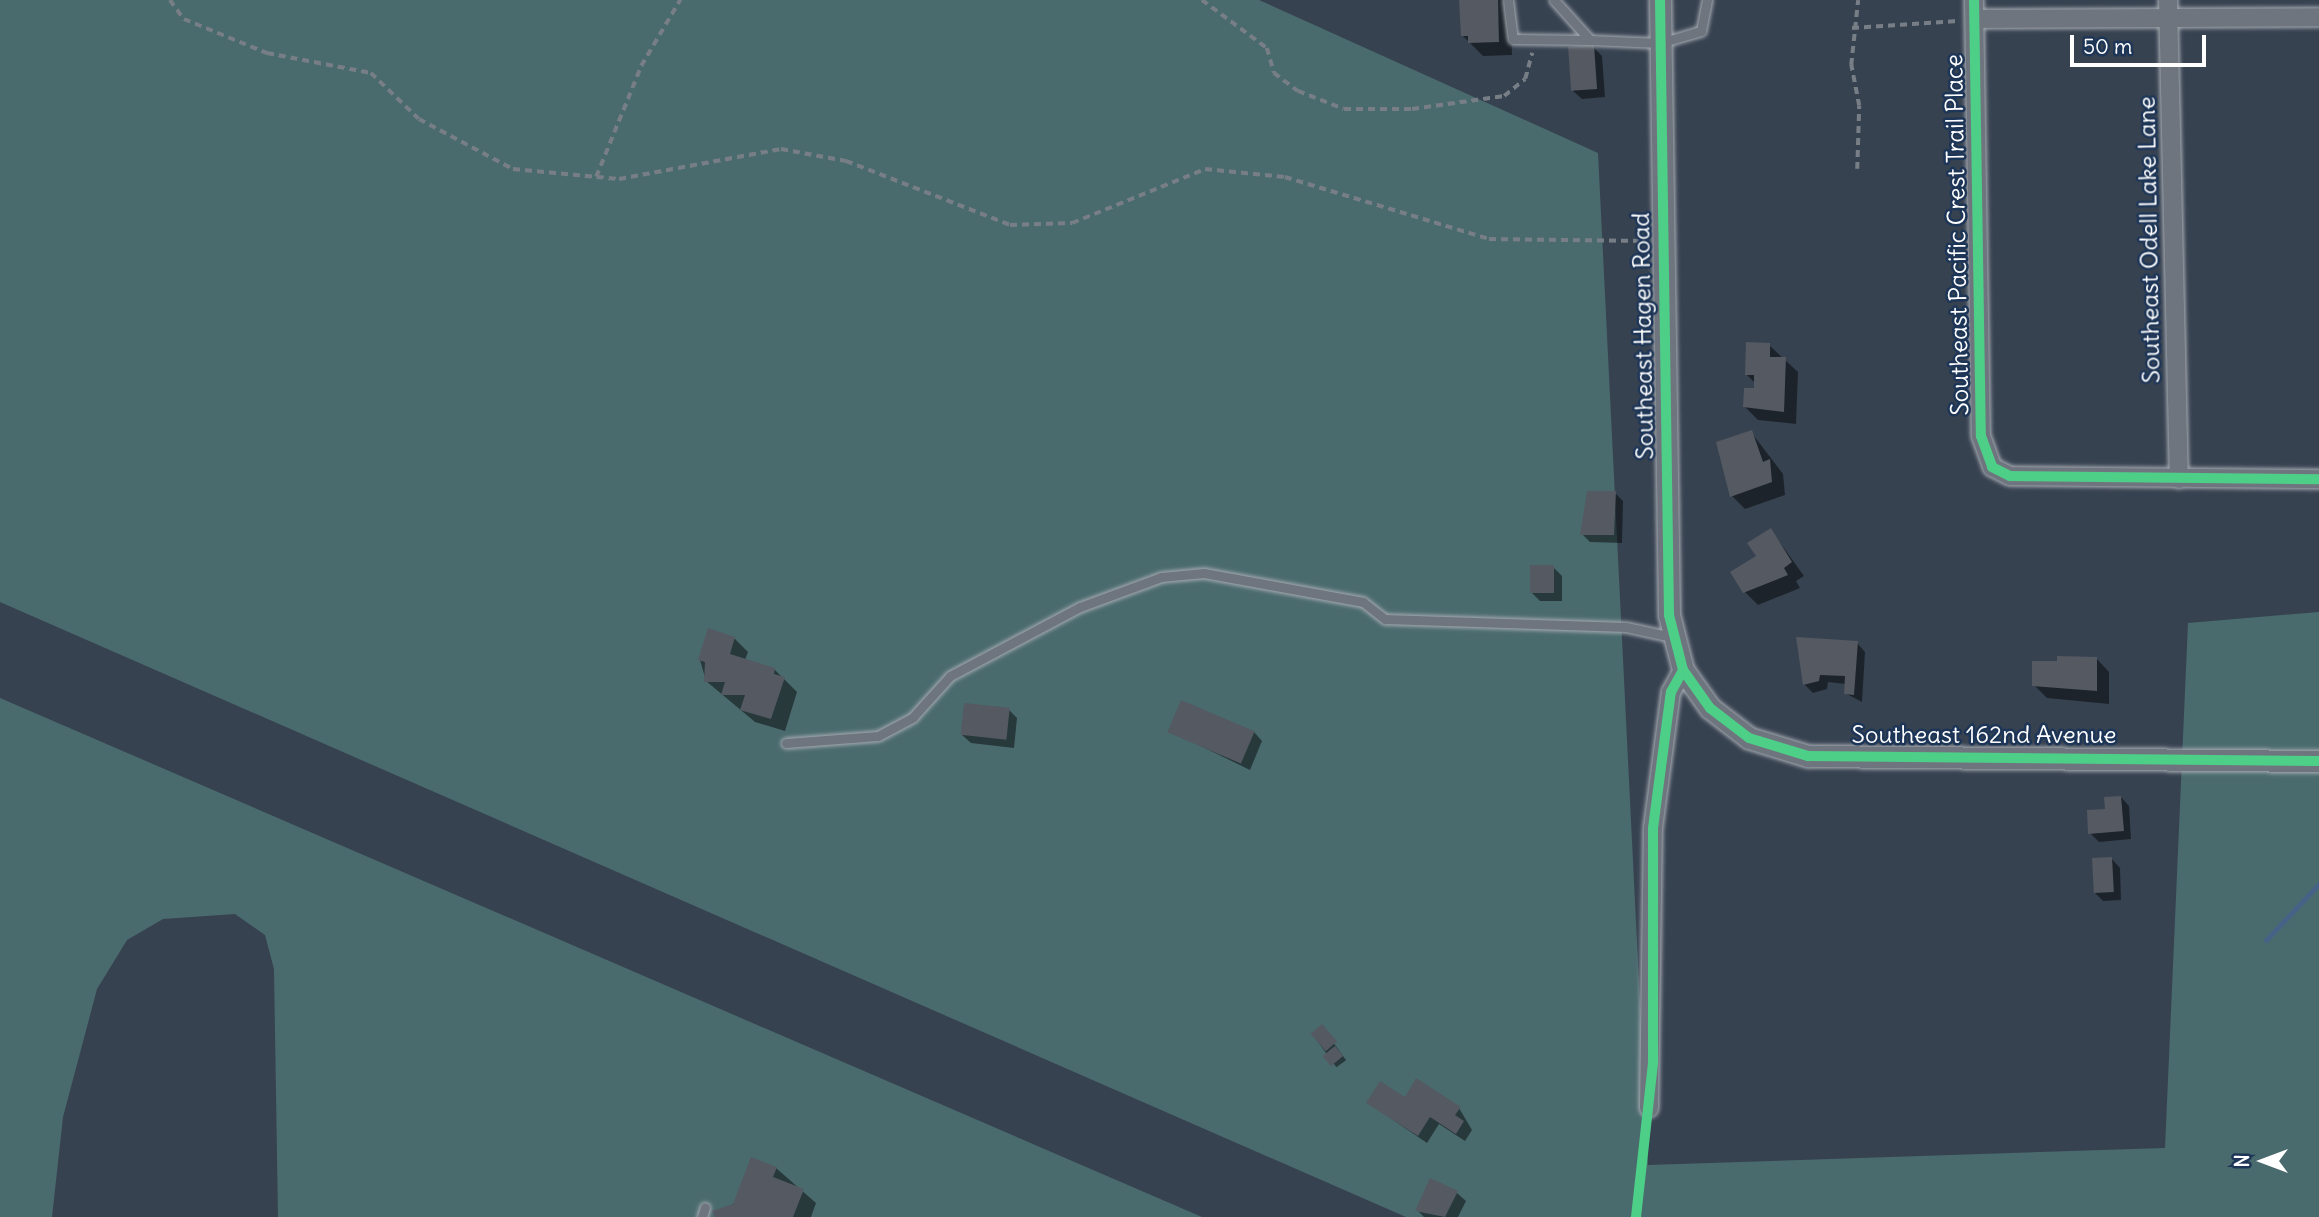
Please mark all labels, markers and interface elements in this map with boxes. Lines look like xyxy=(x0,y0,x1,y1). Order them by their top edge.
scale bar xyxy=(2074,21,2210,65)
text: 50 m xyxy=(2083,33,2132,60)
street label: Southeast Pacific Crest Trail Place xyxy=(1939,54,1975,416)
street label: Southeast Odell Lake Lane xyxy=(2132,96,2166,384)
street label: Southeast Hagen Road xyxy=(1626,212,1660,460)
street label: Southeast 162nd Avenue xyxy=(1852,721,2116,749)
north arrow xyxy=(2228,1126,2298,1196)
text: N xyxy=(2230,1154,2254,1168)

